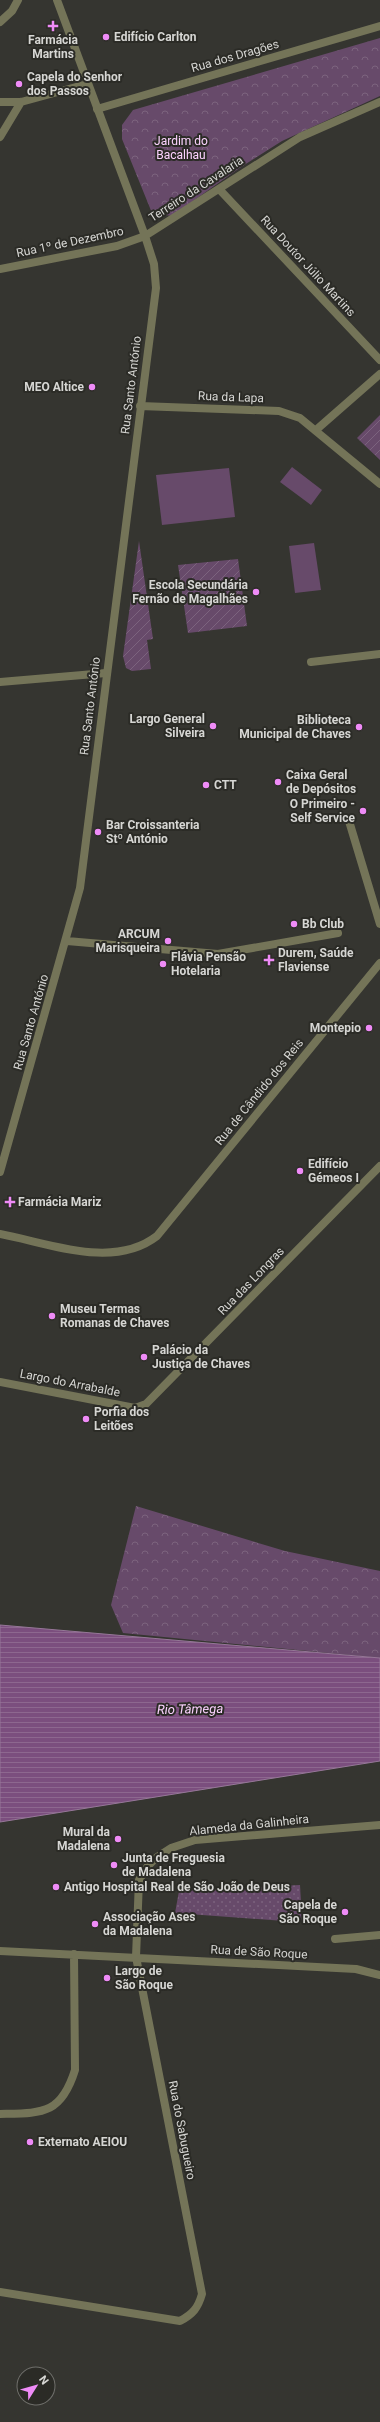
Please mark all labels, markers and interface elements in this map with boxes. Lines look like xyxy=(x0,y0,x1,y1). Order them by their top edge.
marker: Farmácia Martins xyxy=(48,21,58,31)
place label: Edifício Carlton xyxy=(114,30,197,44)
marker: Edifício Carlton xyxy=(101,32,111,42)
place label: Farmácia Martins xyxy=(28,33,79,61)
street label: Rua dos Dragões xyxy=(189,37,281,75)
place label: Capela do Senhor dos Passos xyxy=(27,70,123,98)
marker: Capela do Senhor dos Passos xyxy=(14,79,24,89)
park label: Jardim do Bacalhau xyxy=(154,134,208,162)
street label: Terreiro da Cavalaria xyxy=(146,153,246,225)
street label: Rua Doutor Júlio Martins xyxy=(258,213,358,319)
street label: Rua 1º de Dezembro xyxy=(15,224,125,260)
street label: Rua Santo António xyxy=(118,335,144,435)
place label: MEO Altice xyxy=(24,380,85,394)
marker: MEO Altice xyxy=(87,382,97,392)
street label: Rua da Lapa xyxy=(198,389,264,405)
place label: Escola Secundária Fernão de Magalhães xyxy=(132,578,249,606)
marker: Escola Secundária Fernão de Magalhães xyxy=(251,587,261,597)
street label: Rua Santo António xyxy=(77,656,103,756)
place label: Largo General Silveira xyxy=(130,712,206,740)
place label: Biblioteca Municipal de Chaves xyxy=(239,713,352,741)
marker: Largo General Silveira xyxy=(208,721,218,731)
marker: Biblioteca Municipal de Chaves xyxy=(354,722,364,732)
place label: Caixa Geral de Depósitos xyxy=(286,768,356,796)
marker: Caixa Geral de Depósitos xyxy=(273,777,283,787)
place label: CTT xyxy=(214,778,237,792)
marker: CTT xyxy=(201,780,211,790)
place label: O Primeiro - Self Service xyxy=(290,797,356,825)
marker: O Primeiro - Self Service xyxy=(358,806,368,816)
place label: Bar Croissanteria Stº António xyxy=(106,818,200,846)
marker: Bar Croissanteria Stº António xyxy=(93,827,103,837)
place label: Bb Club xyxy=(302,917,344,931)
marker: Bb Club xyxy=(289,919,299,929)
place label: ARCUM Marisqueira xyxy=(96,927,161,955)
marker: ARCUM Marisqueira xyxy=(163,936,173,946)
place label: Durem, Saúde Flaviense xyxy=(278,946,354,974)
place label: Flávia Pensão Hotelaria xyxy=(171,950,246,978)
marker: Durem, Saúde Flaviense xyxy=(263,954,275,966)
marker: Flávia Pensão Hotelaria xyxy=(158,959,168,969)
street label: Rua Santo António xyxy=(11,972,51,1071)
place label: Montepio xyxy=(310,1021,361,1035)
marker: Montepio xyxy=(364,1023,374,1033)
street label: Rua de Cândido dos Reis xyxy=(212,1036,306,1148)
place label: Edifício Gémeos I xyxy=(308,1157,359,1185)
marker: Edifício Gémeos I xyxy=(295,1166,305,1176)
place label: Farmácia Mariz xyxy=(18,1195,101,1209)
marker: Farmácia Mariz xyxy=(5,1197,15,1207)
street label: Rua das Longras xyxy=(215,1244,287,1318)
place label: Museu Termas Romanas de Chaves xyxy=(60,1302,169,1330)
marker: Museu Termas Romanas de Chaves xyxy=(47,1311,57,1321)
place label: Palácio da Justiça de Chaves xyxy=(152,1343,250,1371)
marker: Palácio da Justiça de Chaves xyxy=(139,1352,149,1362)
street label: Largo do Arrabalde xyxy=(19,1366,121,1400)
place label: Porfia dos Leitões xyxy=(94,1405,149,1433)
marker: Porfia dos Leitões xyxy=(81,1414,91,1424)
water label: Rio Tâmega xyxy=(157,1701,223,1717)
street label: Alameda da Galinheira xyxy=(189,1812,309,1838)
place label: Mural da Madalena xyxy=(57,1825,111,1853)
marker: Mural da Madalena xyxy=(113,1834,123,1844)
place label: Junta de Freguesia de Madalena xyxy=(122,1851,225,1879)
marker: Junta de Freguesia de Madalena xyxy=(109,1860,119,1870)
place label: Antigo Hospital Real de São João de Deus xyxy=(64,1880,290,1894)
marker: Antigo Hospital Real de São João de Deus xyxy=(51,1882,61,1892)
place label: Capela de São Roque xyxy=(279,1898,338,1926)
marker: Capela de São Roque xyxy=(340,1907,350,1917)
place label: Associação Ases da Madalena xyxy=(103,1910,195,1938)
marker: Associação Ases da Madalena xyxy=(90,1919,100,1929)
street label: Rua de São Roque xyxy=(210,1942,308,1962)
place label: Largo de São Roque xyxy=(115,1964,174,1992)
marker: Largo de São Roque xyxy=(102,1973,112,1983)
street label: Rua do Sabugueiro xyxy=(166,2079,198,2181)
place label: Externato AEIOU xyxy=(38,2135,127,2149)
marker: Externato AEIOU xyxy=(25,2137,35,2147)
north arrow xyxy=(16,2366,56,2406)
text: N xyxy=(36,2373,51,2387)

